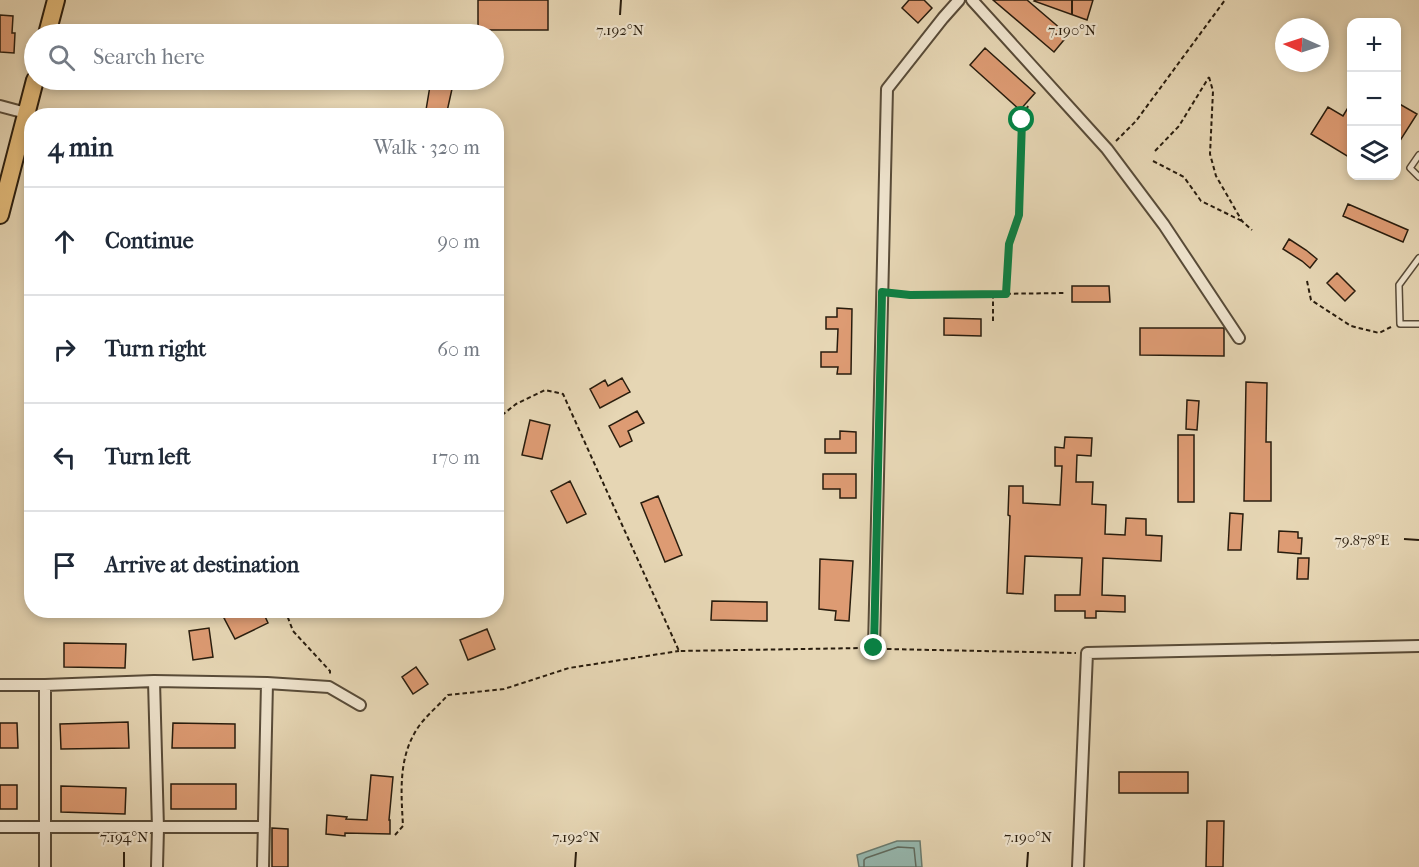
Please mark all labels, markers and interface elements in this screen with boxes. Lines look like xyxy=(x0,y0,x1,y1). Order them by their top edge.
north arrow xyxy=(1275,18,1329,72)
map controls xyxy=(1347,18,1401,180)
button: + xyxy=(1347,18,1401,72)
text: 7.192°N xyxy=(596,21,644,39)
text: 7.190°N xyxy=(1048,21,1097,39)
search box xyxy=(24,24,504,90)
icon: search xyxy=(45,41,78,74)
text: Search here xyxy=(93,44,205,70)
button: − xyxy=(1347,72,1401,126)
route start xyxy=(1008,106,1034,132)
button: layers xyxy=(1347,126,1401,180)
text: 4 min xyxy=(48,132,113,163)
text: Walk · 320 m xyxy=(374,136,480,159)
icon: ahead xyxy=(48,225,81,258)
text: Continue xyxy=(105,228,194,254)
text: 90 m xyxy=(438,230,480,253)
icon: right xyxy=(48,333,81,366)
text: Turn right xyxy=(105,336,206,362)
text: 60 m xyxy=(437,338,480,361)
icon: left xyxy=(48,441,81,474)
text: Turn left xyxy=(105,444,191,470)
text: 170 m xyxy=(431,446,480,469)
text: 79.878°E xyxy=(1335,531,1389,549)
icon: arrive xyxy=(48,549,81,582)
text: Arrive at destination xyxy=(105,552,299,578)
route end xyxy=(860,634,886,660)
text: 7.194°N xyxy=(100,828,149,846)
text: 7.192°N xyxy=(552,828,600,846)
text: 7.190°N xyxy=(1004,828,1053,846)

